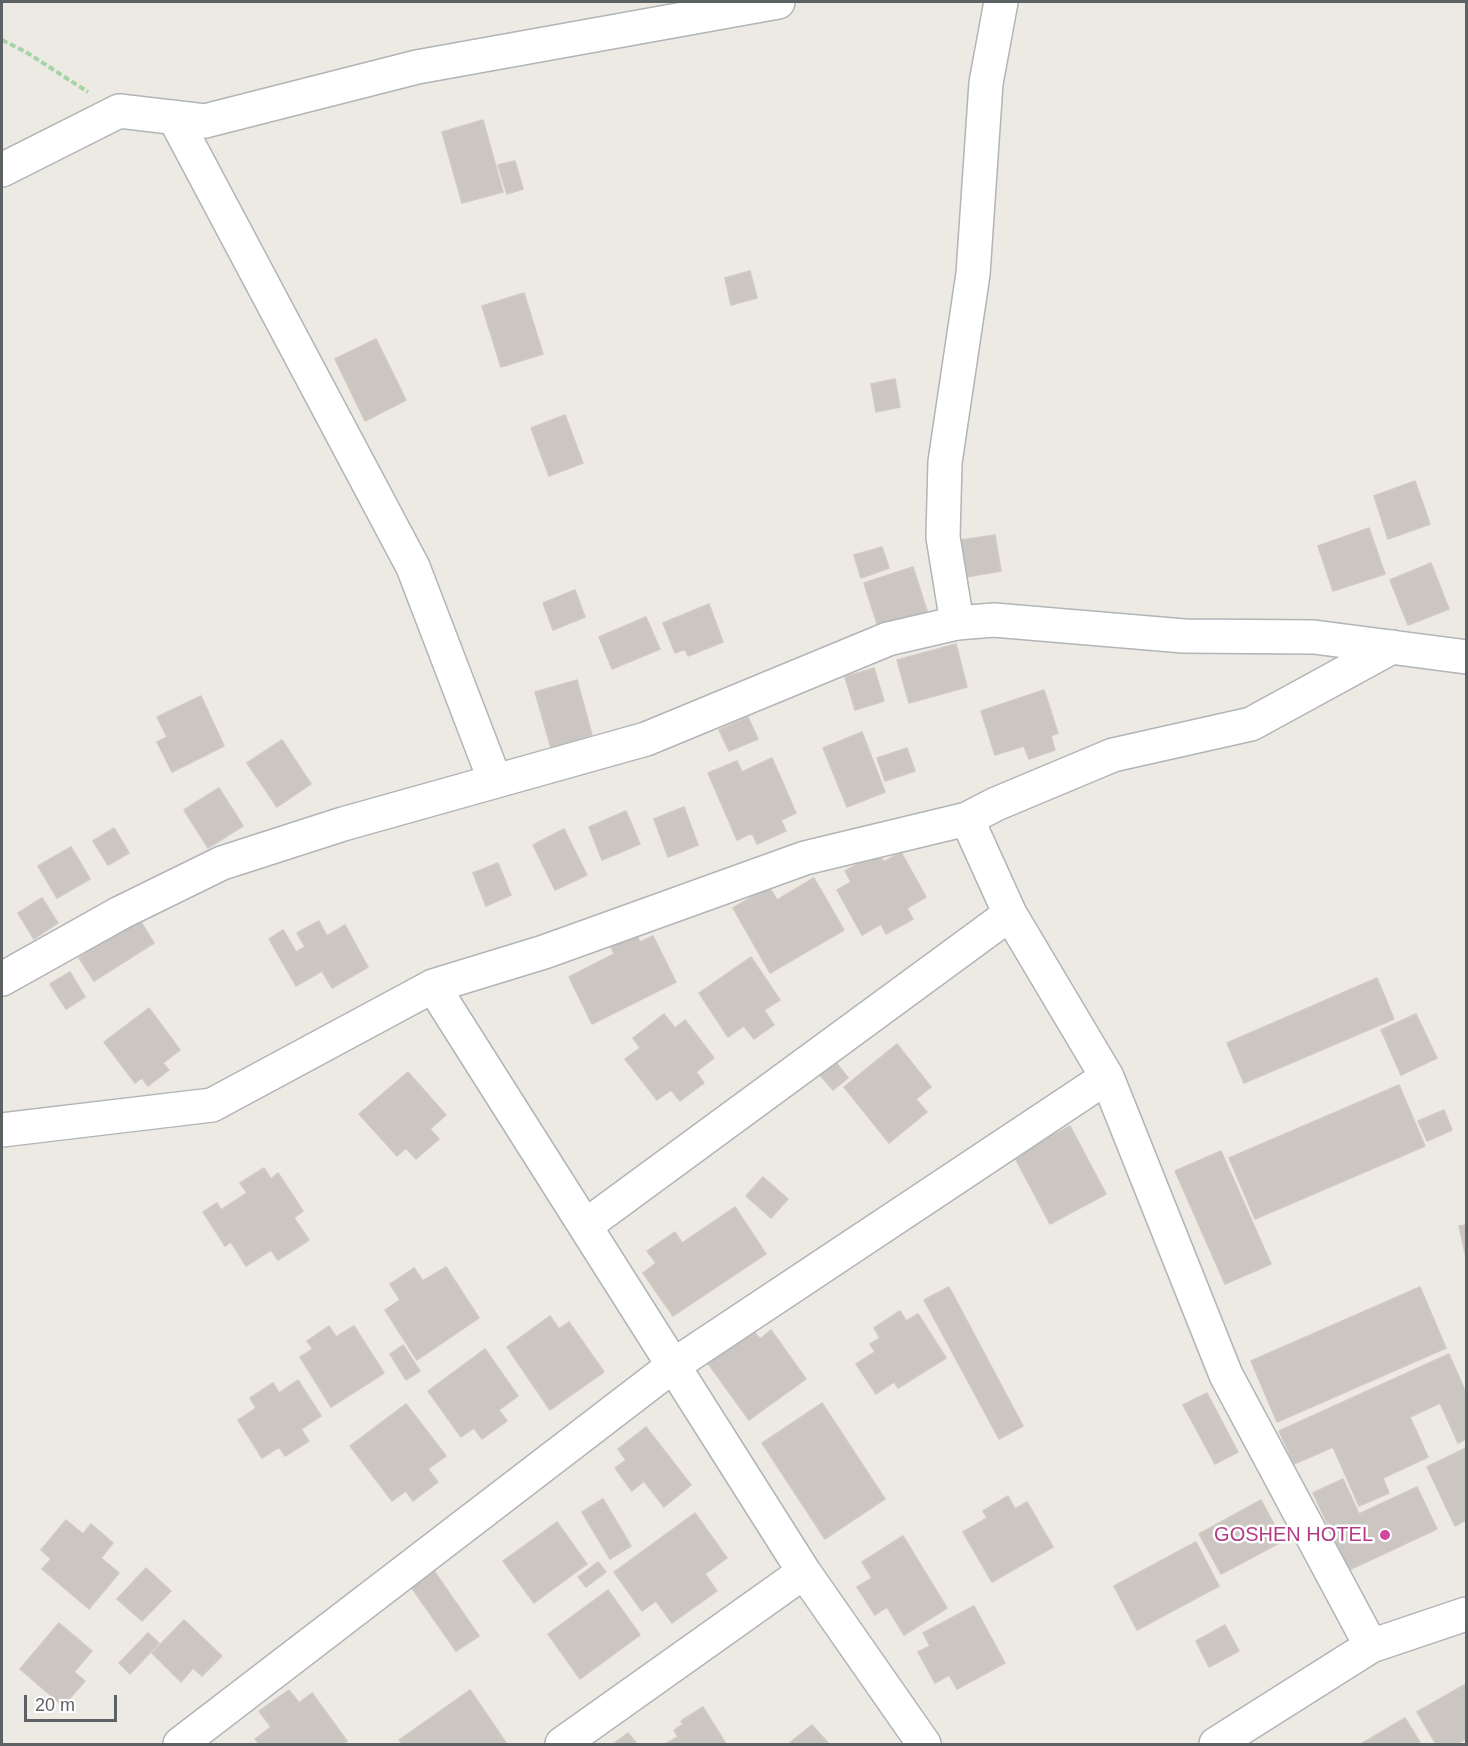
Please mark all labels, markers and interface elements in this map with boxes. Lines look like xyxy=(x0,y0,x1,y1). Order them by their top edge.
place label: GOSHEN HOTEL xyxy=(1214,1523,1373,1547)
marker: GOSHEN HOTEL xyxy=(1378,1528,1392,1542)
scale bar xyxy=(27,1683,120,1721)
text: 20 m xyxy=(35,1695,75,1715)

